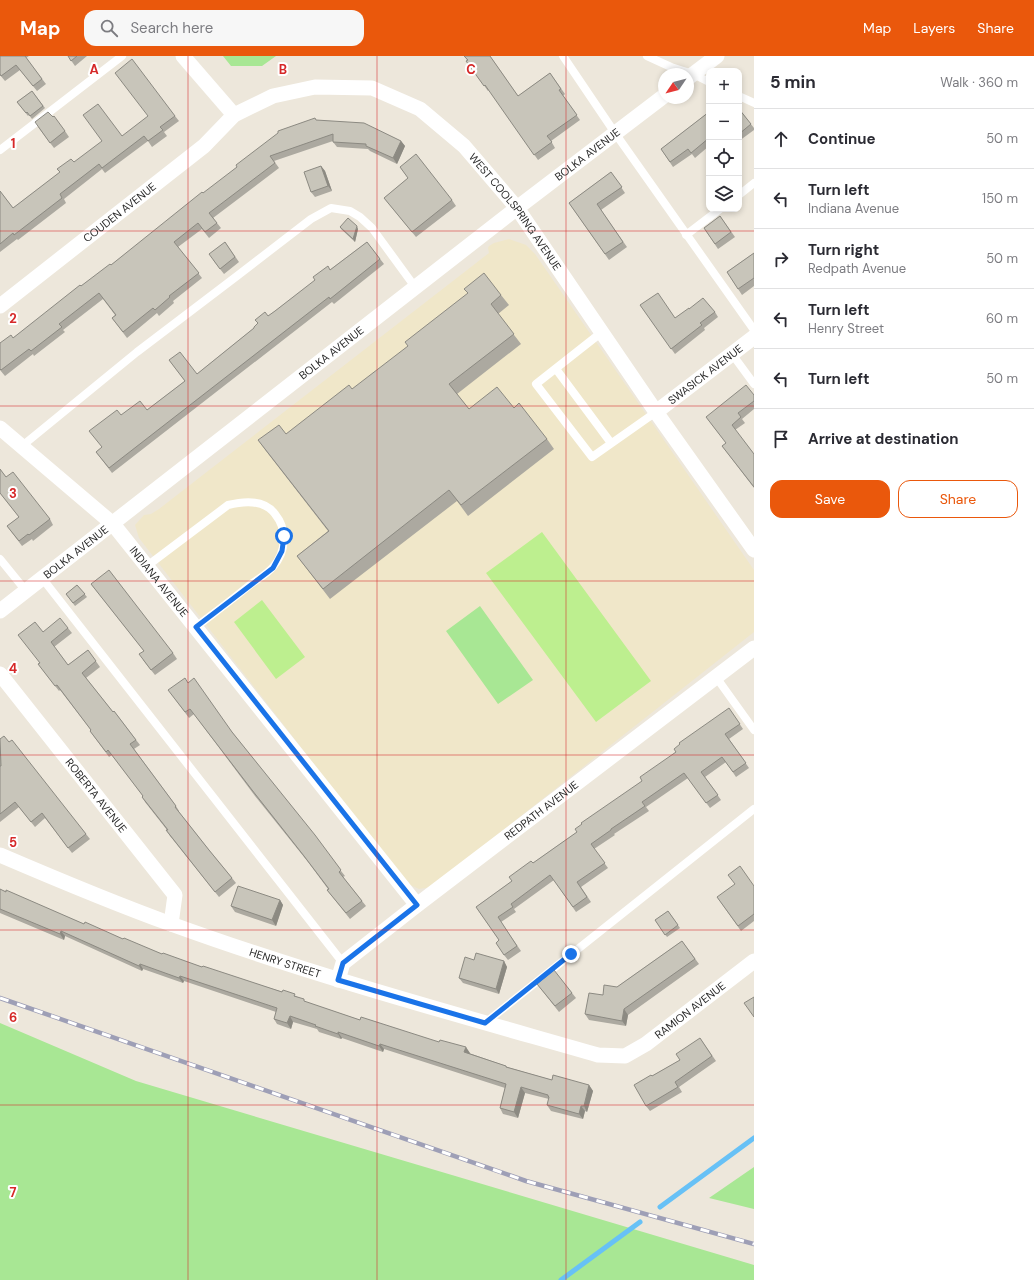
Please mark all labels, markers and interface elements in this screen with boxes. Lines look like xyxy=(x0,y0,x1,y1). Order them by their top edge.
search box xyxy=(84,10,364,46)
text: Map xyxy=(20,16,60,41)
icon: search xyxy=(98,17,120,39)
text: Search here xyxy=(130,18,213,38)
text: Map xyxy=(863,19,891,37)
text: Layers xyxy=(913,19,955,37)
text: Share xyxy=(977,19,1014,37)
text: A xyxy=(89,61,99,78)
text: B xyxy=(279,61,287,78)
text: C xyxy=(466,61,476,78)
north arrow xyxy=(658,68,694,104)
map controls xyxy=(706,68,742,212)
button: + xyxy=(706,68,742,104)
text: 5 min xyxy=(770,71,816,93)
text: Walk · 360 m xyxy=(940,74,1018,91)
button: − xyxy=(706,104,742,140)
street label: BOLKA AVENUE xyxy=(552,125,623,184)
icon: ahead xyxy=(770,128,792,150)
text: Continue xyxy=(808,129,876,149)
text: 50 m xyxy=(986,130,1018,147)
text: 1 xyxy=(11,135,15,152)
button: locate xyxy=(706,140,742,176)
street label: WEST COOLSPRING AVENUE xyxy=(466,150,564,273)
button: layers xyxy=(706,176,742,212)
street label: COUDEN AVENUE xyxy=(80,179,159,245)
text: Turn left xyxy=(808,180,869,200)
icon: left xyxy=(770,188,792,210)
text: 150 m xyxy=(982,190,1018,207)
text: Indiana Avenue xyxy=(808,200,899,217)
text: Turn right xyxy=(808,240,879,260)
icon: right xyxy=(770,248,792,270)
text: 50 m xyxy=(986,250,1018,267)
text: Redpath Avenue xyxy=(808,260,906,277)
text: Turn left xyxy=(808,300,869,320)
icon: left xyxy=(770,308,792,330)
text: 2 xyxy=(9,310,17,327)
text: 60 m xyxy=(986,310,1018,327)
text: Henry Street xyxy=(808,320,884,337)
street label: BOLKA AVENUE xyxy=(296,323,367,382)
street label: SWASICK AVENUE xyxy=(665,341,745,407)
icon: left xyxy=(770,368,792,390)
text: Turn left xyxy=(808,369,869,389)
text: 50 m xyxy=(986,370,1018,387)
icon: arrive xyxy=(770,428,792,450)
text: Arrive at destination xyxy=(808,429,959,449)
button: Save xyxy=(770,480,890,518)
button: Share xyxy=(898,480,1018,518)
text: 3 xyxy=(9,485,17,502)
street label: BOLKA AVENUE xyxy=(40,522,111,582)
route start xyxy=(275,527,293,545)
street label: INDIANA AVENUE xyxy=(127,543,191,620)
text: 4 xyxy=(9,660,17,677)
street label: ROBERTA AVENUE xyxy=(63,756,130,835)
street label: REDPATH AVENUE xyxy=(501,777,581,843)
text: 5 xyxy=(9,834,17,851)
street label: HENRY STREET xyxy=(248,945,323,981)
route end xyxy=(562,945,580,963)
street label: RAMION AVENUE xyxy=(652,978,728,1042)
text: 6 xyxy=(9,1009,17,1026)
text: 7 xyxy=(10,1184,17,1201)

